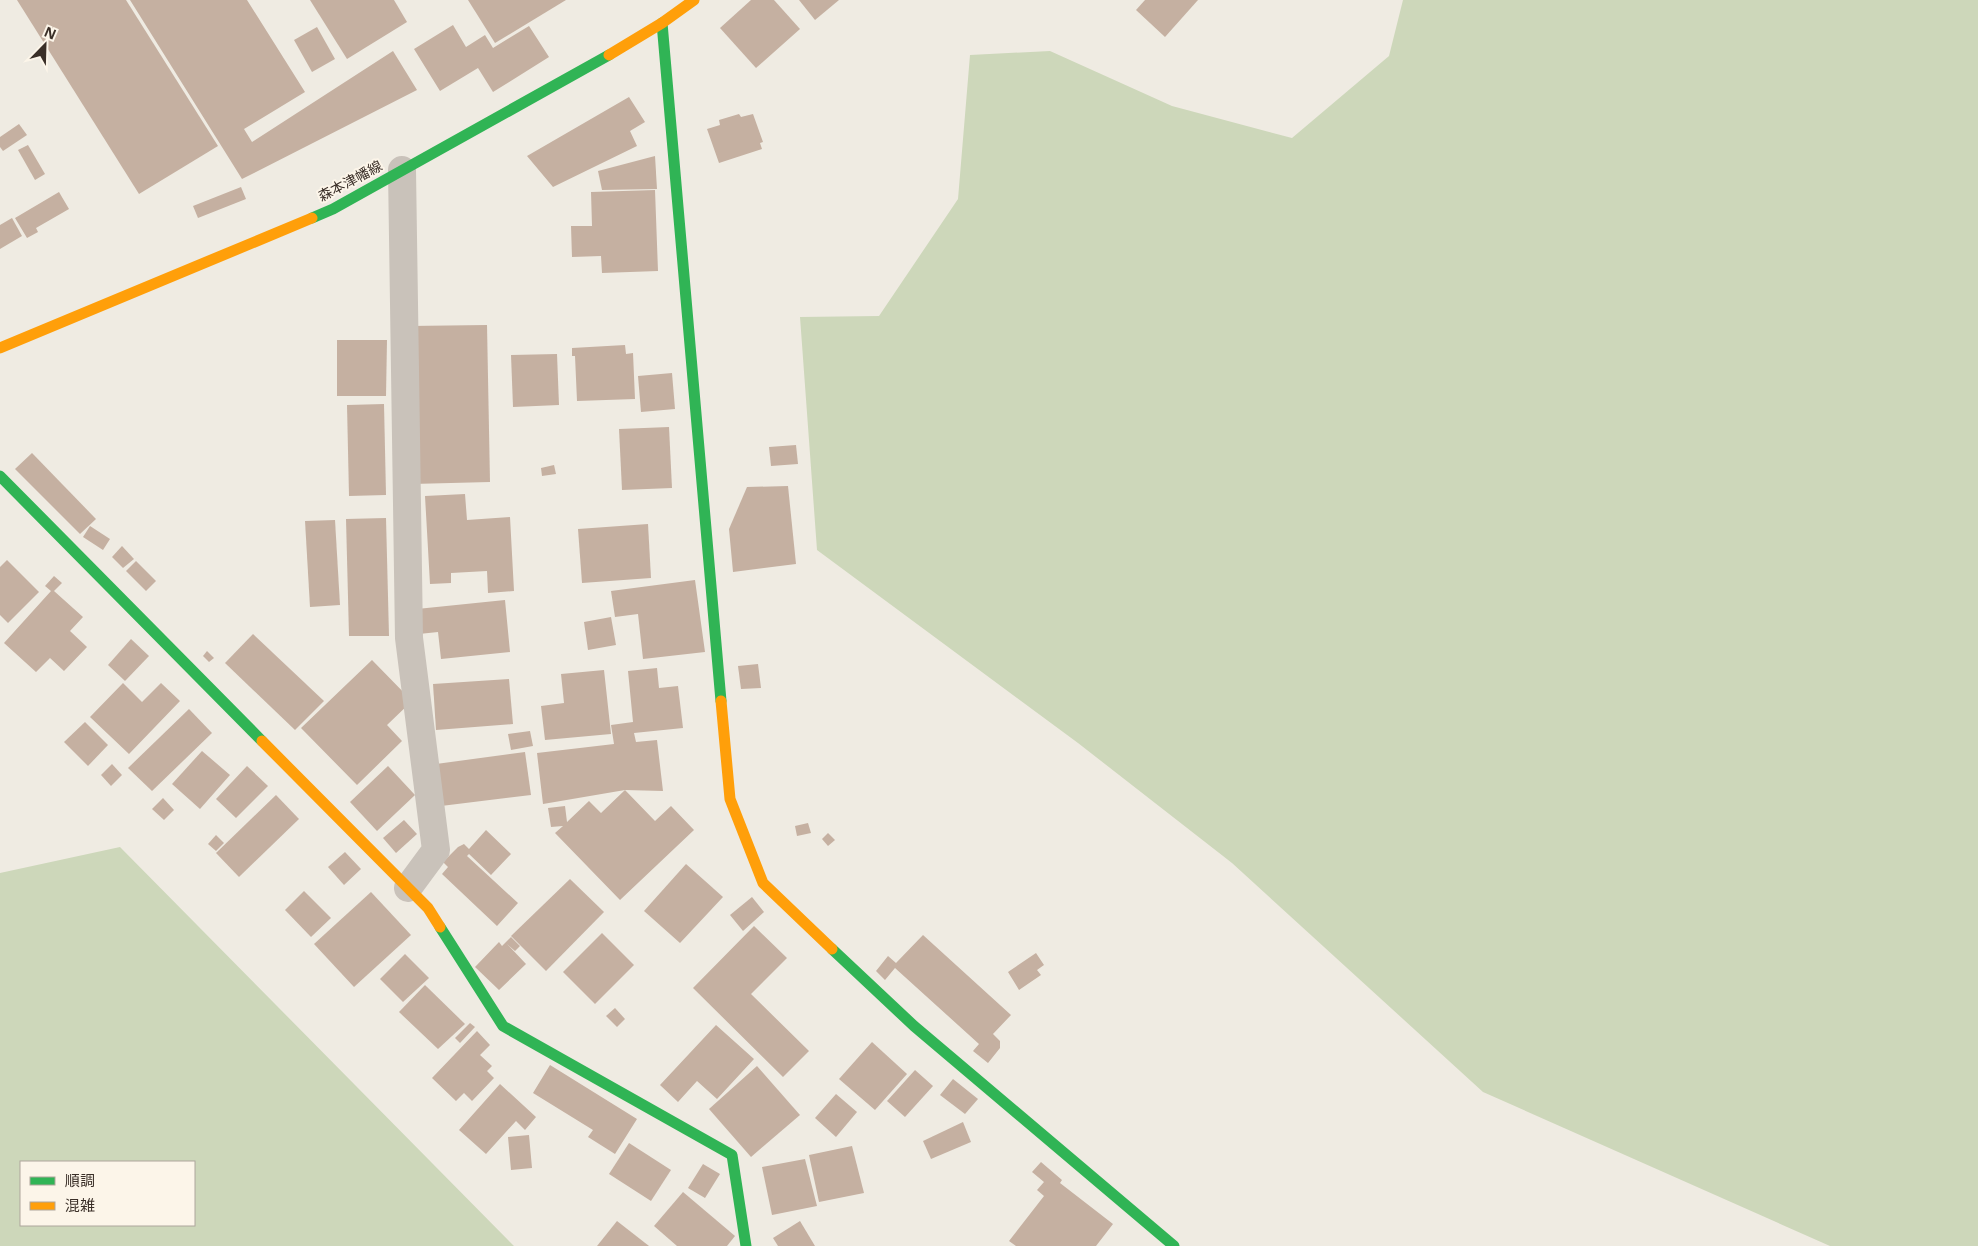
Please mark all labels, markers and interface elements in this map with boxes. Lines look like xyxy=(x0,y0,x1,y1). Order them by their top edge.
north arrow xyxy=(20,20,70,70)
text: N xyxy=(41,22,59,44)
street label: 森本津幡線 xyxy=(314,156,385,205)
legend xyxy=(20,1161,195,1226)
text: 順調 xyxy=(65,1170,95,1190)
text: 混雑 xyxy=(65,1195,95,1215)

